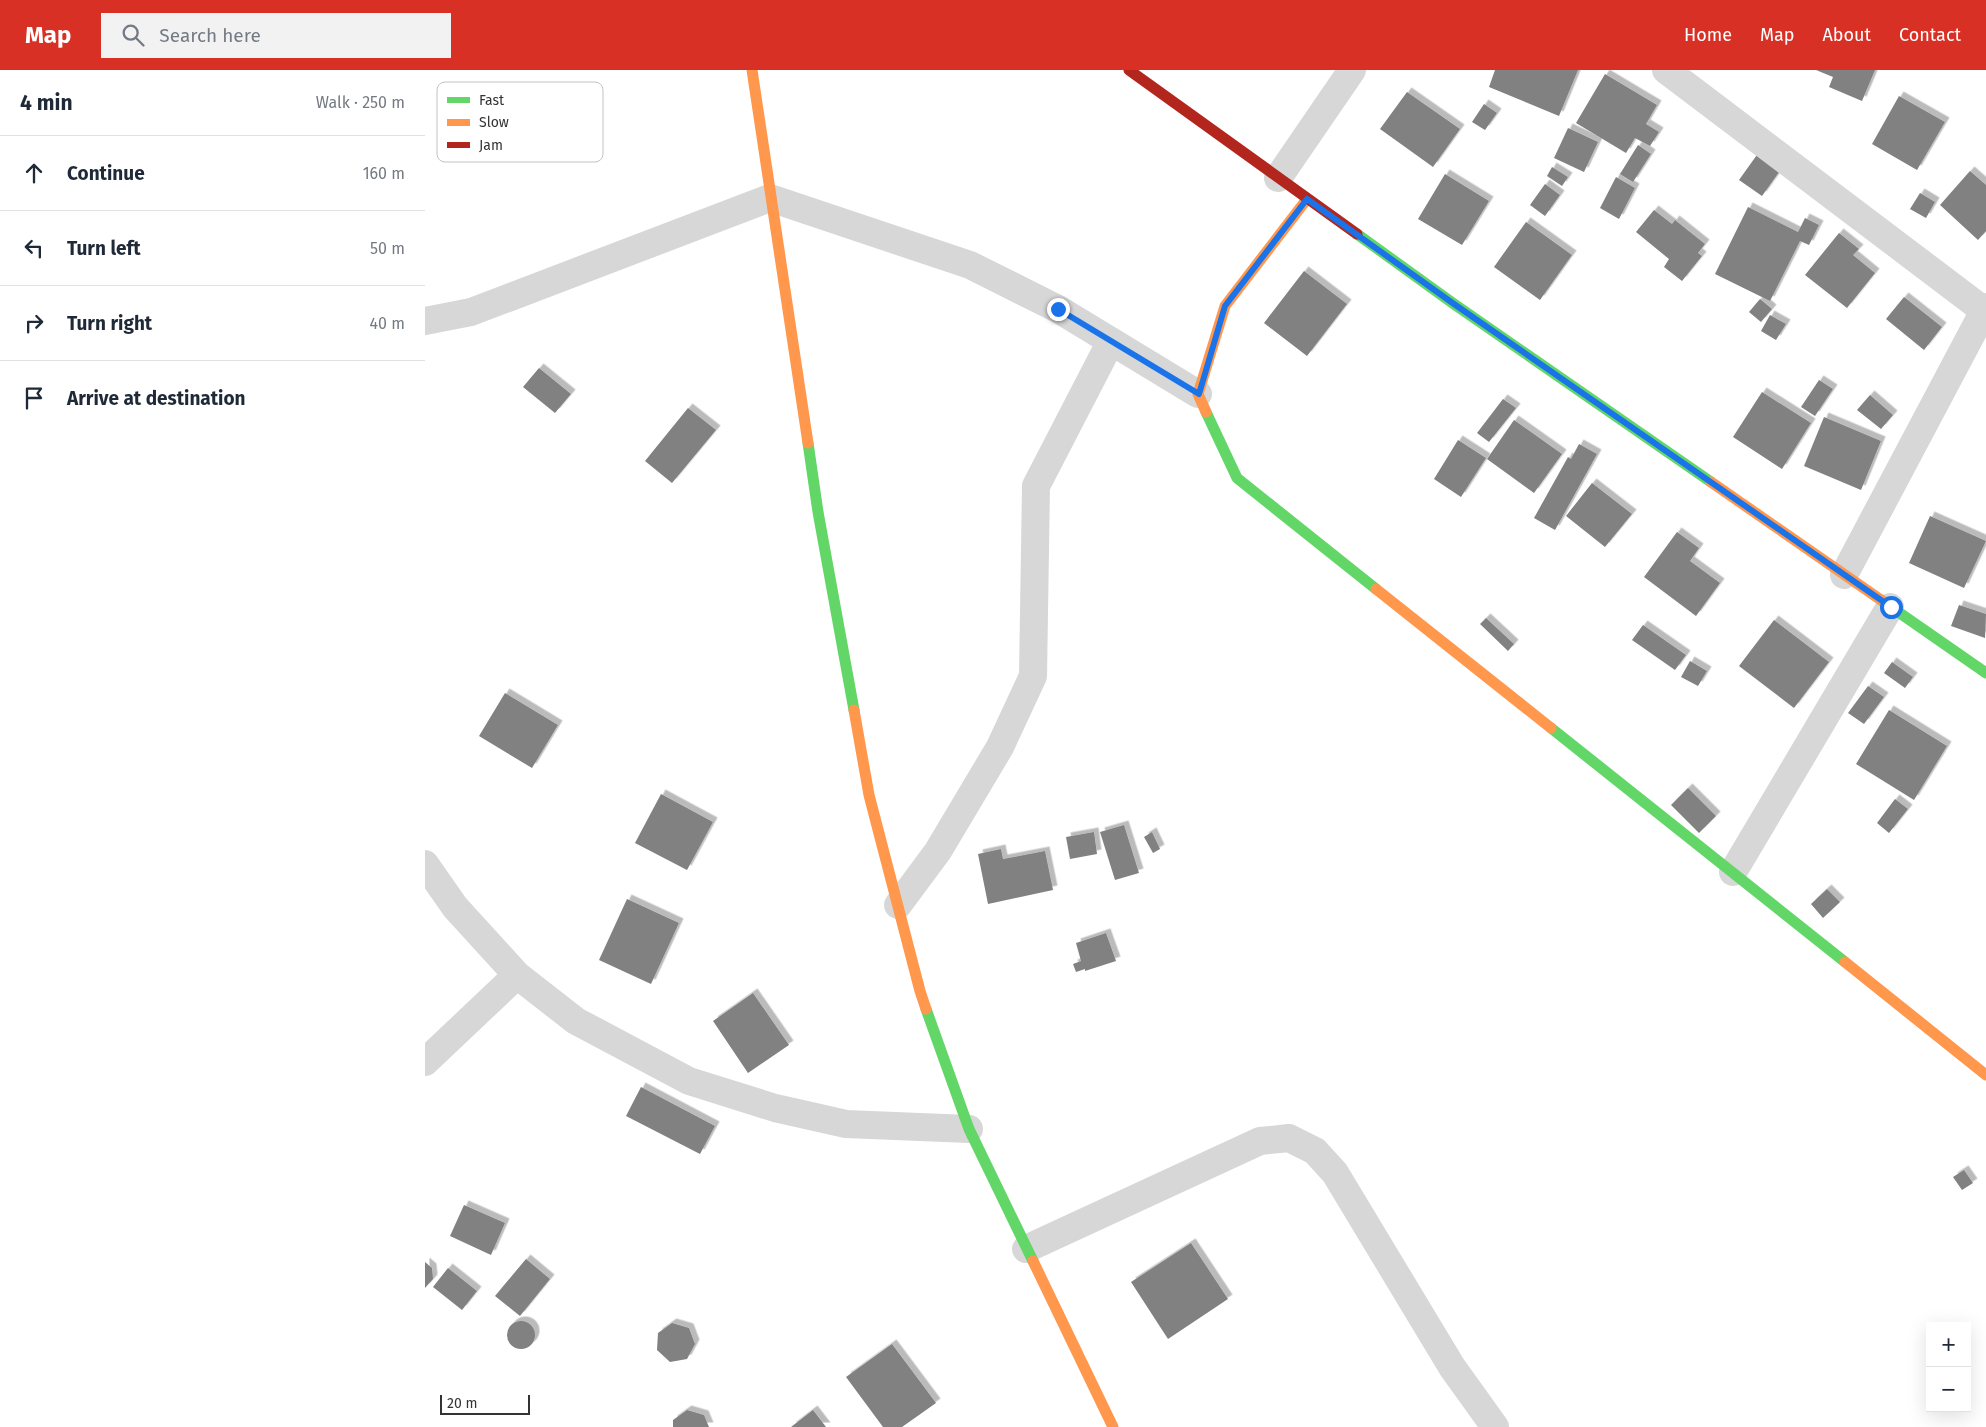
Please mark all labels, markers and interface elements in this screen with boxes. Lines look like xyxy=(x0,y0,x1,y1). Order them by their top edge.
search box xyxy=(101,13,451,58)
text: Map xyxy=(25,21,71,49)
icon: search xyxy=(119,21,147,49)
text: Search here xyxy=(159,24,261,47)
text: Home xyxy=(1684,24,1732,46)
text: Map xyxy=(1760,24,1794,46)
text: About xyxy=(1822,24,1871,46)
text: Contact xyxy=(1899,24,1961,46)
legend xyxy=(437,82,603,162)
text: 4 min xyxy=(20,90,73,116)
text: Fast xyxy=(479,92,505,109)
text: Walk · 250 m xyxy=(316,93,405,112)
text: Slow xyxy=(479,114,509,131)
text: Jam xyxy=(479,137,503,154)
icon: ahead xyxy=(20,159,48,187)
text: Continue xyxy=(67,162,145,185)
text: 160 m xyxy=(363,164,405,183)
icon: left xyxy=(20,234,48,262)
text: Turn left xyxy=(67,237,141,260)
text: 50 m xyxy=(370,239,405,258)
route end xyxy=(1047,298,1070,321)
icon: right xyxy=(20,309,48,337)
text: Turn right xyxy=(67,312,152,335)
text: 40 m xyxy=(370,314,405,333)
icon: arrive xyxy=(20,384,48,412)
text: Arrive at destination xyxy=(67,387,246,410)
route start xyxy=(1880,596,1903,619)
map controls xyxy=(1926,1322,1971,1412)
button: + xyxy=(1926,1322,1971,1367)
button: − xyxy=(1926,1367,1971,1412)
scale bar xyxy=(440,1392,530,1415)
text: 20 m xyxy=(447,1395,477,1412)

